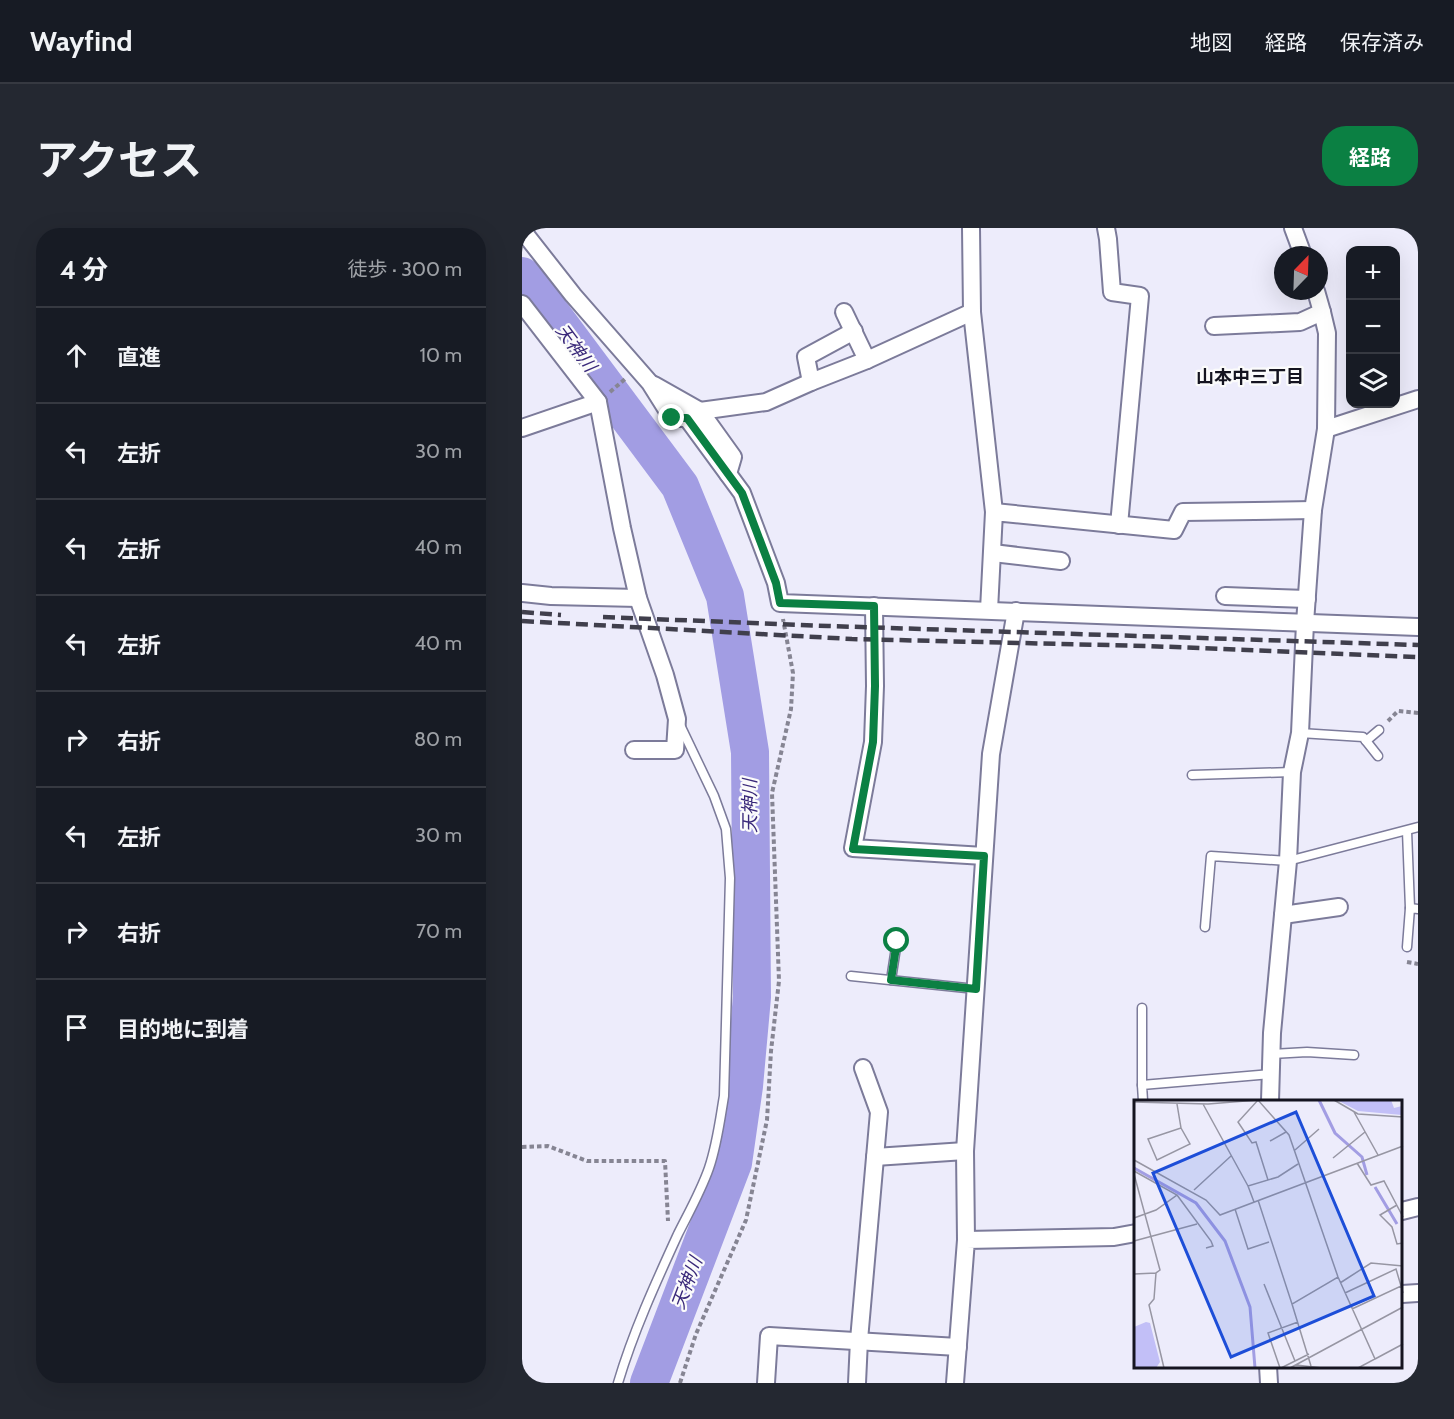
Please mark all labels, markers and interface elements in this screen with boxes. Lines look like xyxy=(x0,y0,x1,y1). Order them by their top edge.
text: Wayfind xyxy=(30,24,132,58)
text: 地図 xyxy=(1190,30,1232,55)
text: 経路 xyxy=(1265,30,1307,55)
text: 保存済み xyxy=(1340,30,1424,55)
button: 経路 xyxy=(1322,126,1418,186)
text: アクセス xyxy=(36,134,202,186)
north arrow xyxy=(1274,246,1328,300)
map controls xyxy=(1346,246,1400,408)
button: + xyxy=(1346,246,1400,300)
text: 4 分 xyxy=(60,254,108,286)
text: 徒歩 · 300 m xyxy=(347,257,462,281)
button: − xyxy=(1346,300,1400,354)
water label: 天神川 xyxy=(551,320,602,378)
icon: ahead xyxy=(60,339,93,372)
text: 10 m xyxy=(419,343,462,367)
text: 直進 xyxy=(117,344,161,371)
button: layers xyxy=(1346,354,1400,408)
district label: 山本中三丁目 xyxy=(1196,366,1304,388)
route end xyxy=(658,404,684,430)
icon: left xyxy=(60,435,93,468)
text: 30 m xyxy=(415,439,462,463)
text: 左折 xyxy=(117,440,161,467)
icon: left xyxy=(60,531,93,564)
text: 40 m xyxy=(414,535,462,559)
text: 左折 xyxy=(117,536,161,563)
icon: left xyxy=(60,627,93,660)
text: 40 m xyxy=(414,631,462,655)
text: 左折 xyxy=(117,632,161,659)
icon: right xyxy=(60,723,93,756)
text: 80 m xyxy=(414,727,462,751)
text: 右折 xyxy=(117,728,161,755)
water label: 天神川 xyxy=(739,777,761,833)
icon: left xyxy=(60,819,93,852)
text: 30 m xyxy=(415,823,462,847)
text: 左折 xyxy=(117,824,161,851)
icon: right xyxy=(60,915,93,948)
text: 70 m xyxy=(416,919,462,943)
text: 右折 xyxy=(117,920,161,947)
route start xyxy=(883,927,909,953)
icon: arrive xyxy=(60,1011,93,1044)
text: 目的地に到着 xyxy=(117,1016,249,1043)
inset map xyxy=(1134,1100,1403,1368)
water label: 天神川 xyxy=(667,1252,708,1312)

